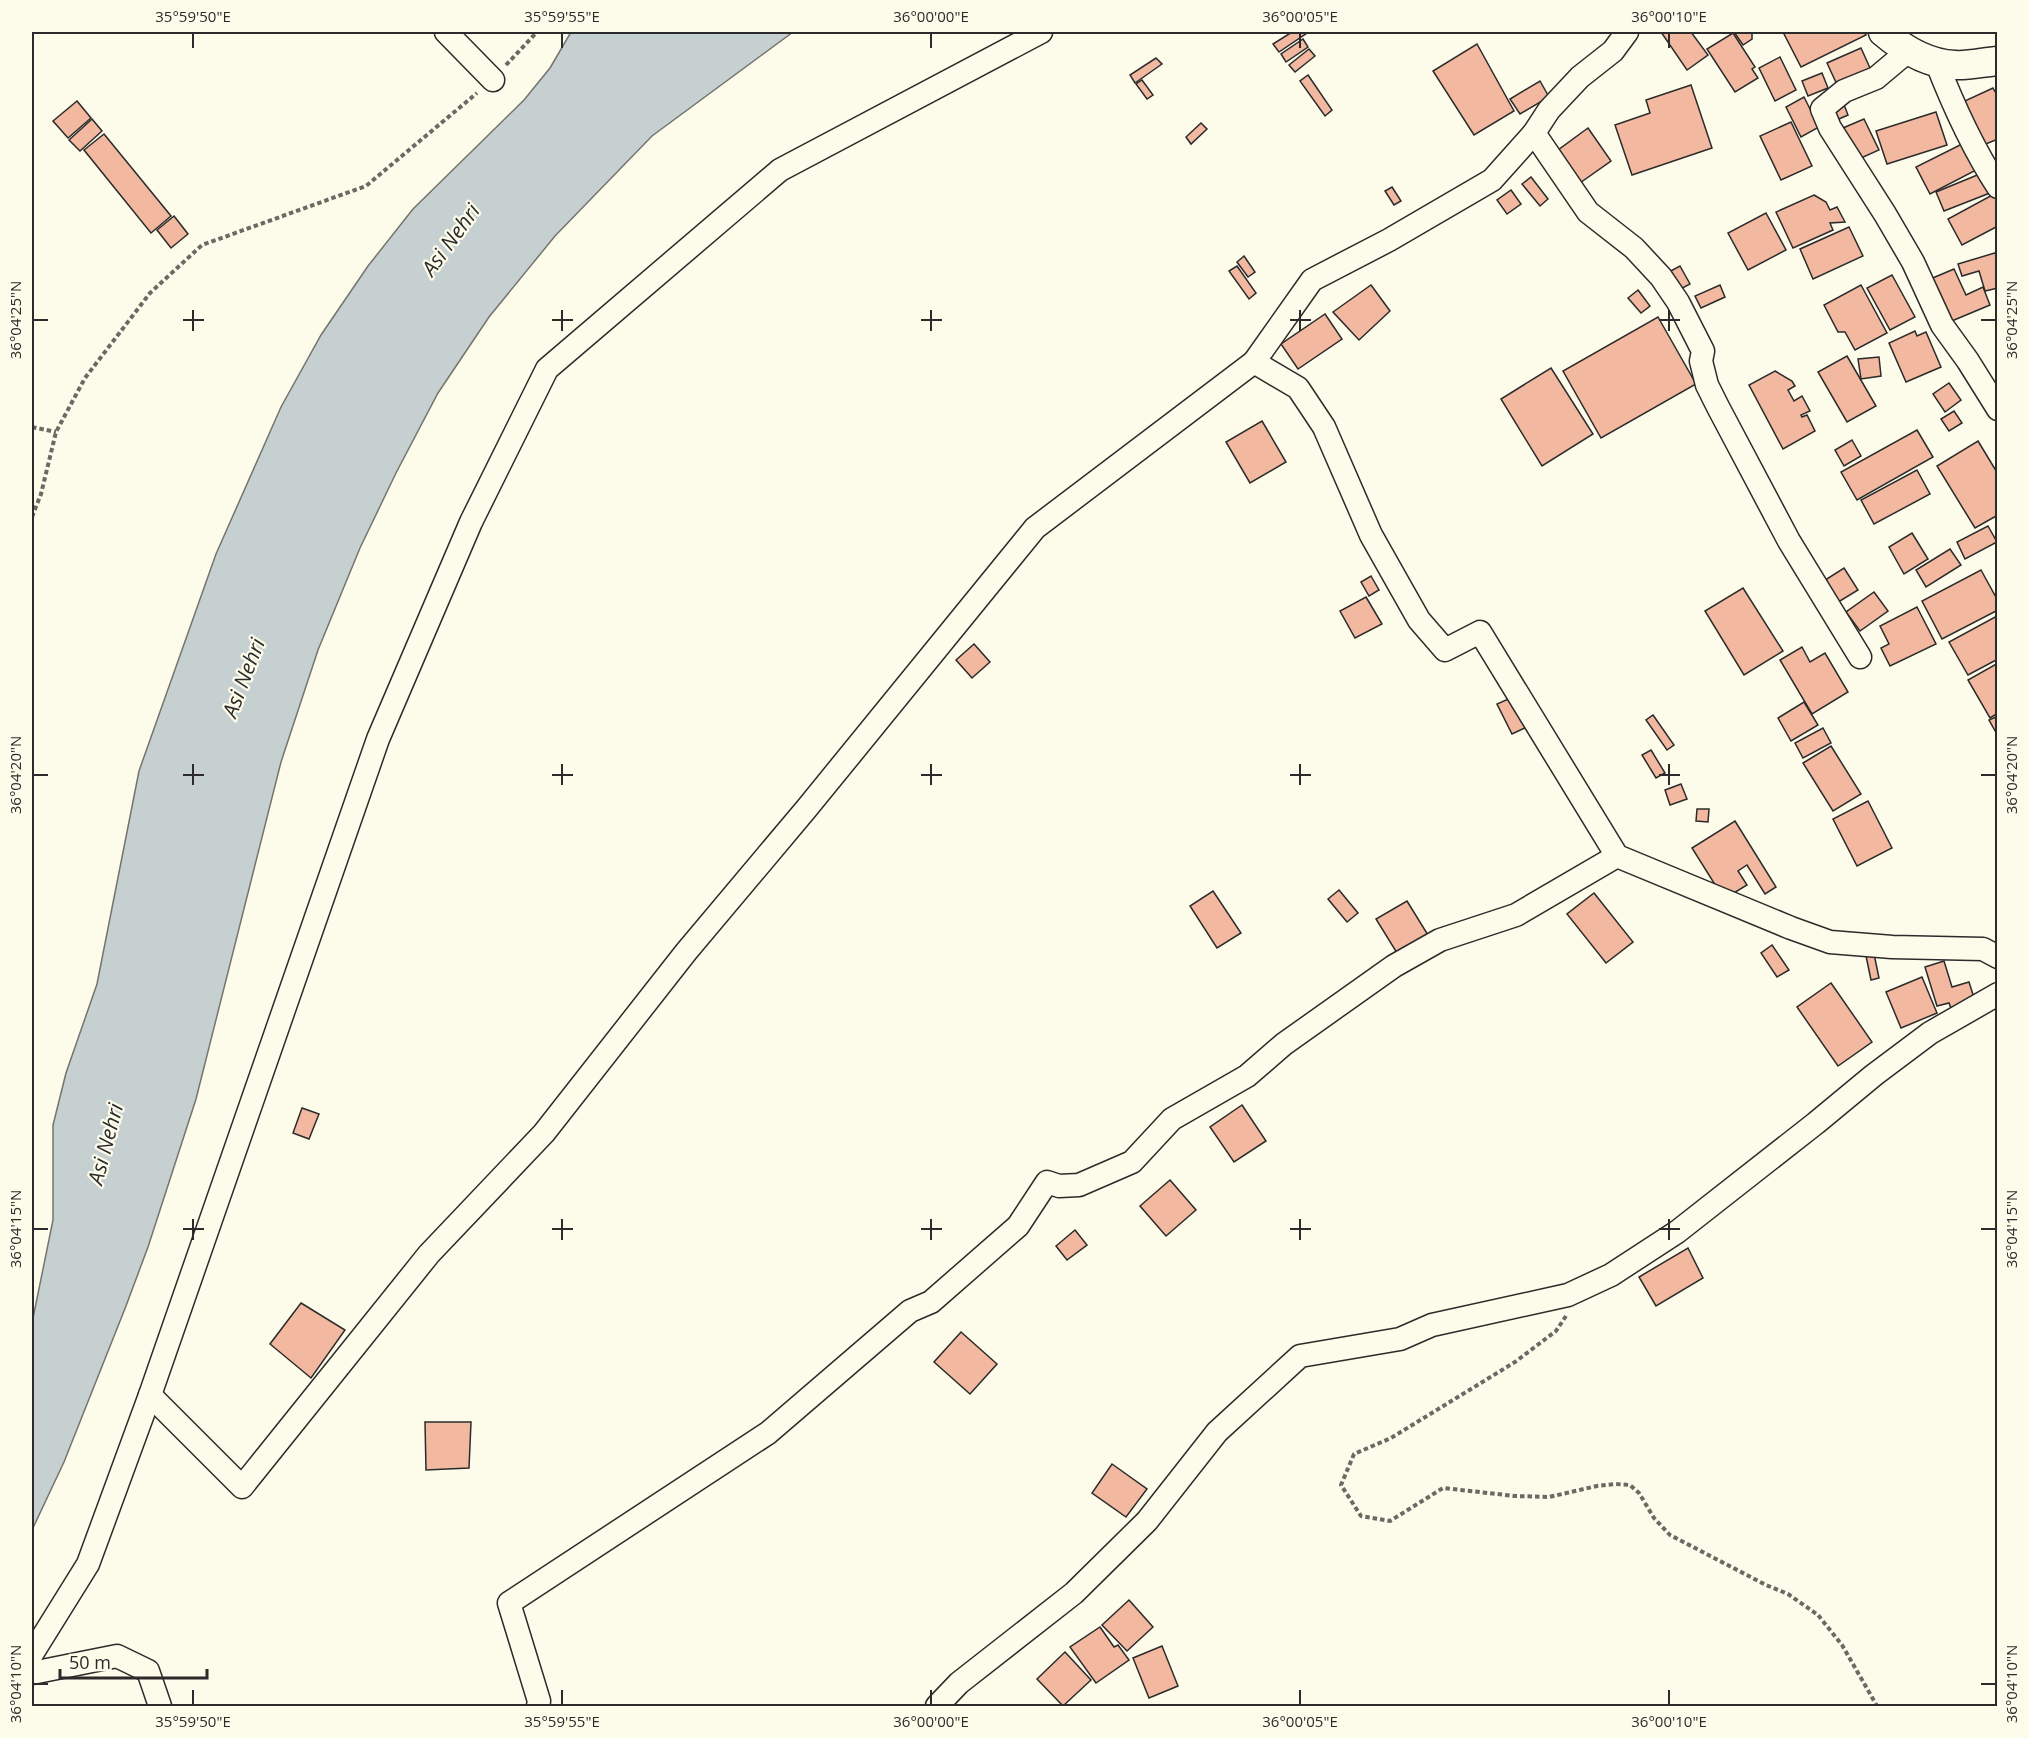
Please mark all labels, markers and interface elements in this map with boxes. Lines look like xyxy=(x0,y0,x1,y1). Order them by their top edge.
text: 35°59'50"E xyxy=(155,6,231,26)
text: 35°59'55"E xyxy=(524,6,600,26)
text: 36°00'00"E xyxy=(893,6,969,26)
text: 36°00'05"E xyxy=(1262,6,1338,26)
text: 36°00'10"E xyxy=(1631,6,1707,26)
water label: Asi Nehri xyxy=(413,197,486,283)
text: 36°04'25"N xyxy=(5,281,25,359)
text: 36°04'25"N xyxy=(2001,281,2021,359)
water label: Asi Nehri xyxy=(214,633,271,723)
text: 36°04'20"N xyxy=(5,736,25,814)
text: 36°04'20"N xyxy=(2001,736,2021,814)
water label: Asi Nehri xyxy=(80,1100,129,1189)
text: 36°04'15"N xyxy=(5,1190,25,1268)
text: 36°04'15"N xyxy=(2001,1190,2021,1268)
scale bar xyxy=(60,1642,207,1680)
text: 36°04'10"N xyxy=(5,1645,25,1723)
text: 36°04'10"N xyxy=(2001,1645,2021,1723)
text: 50 m xyxy=(69,1650,111,1674)
text: 35°59'50"E xyxy=(155,1711,231,1731)
text: 35°59'55"E xyxy=(524,1711,600,1731)
text: 36°00'00"E xyxy=(893,1711,969,1731)
text: 36°00'05"E xyxy=(1262,1711,1338,1731)
text: 36°00'10"E xyxy=(1631,1711,1707,1731)

